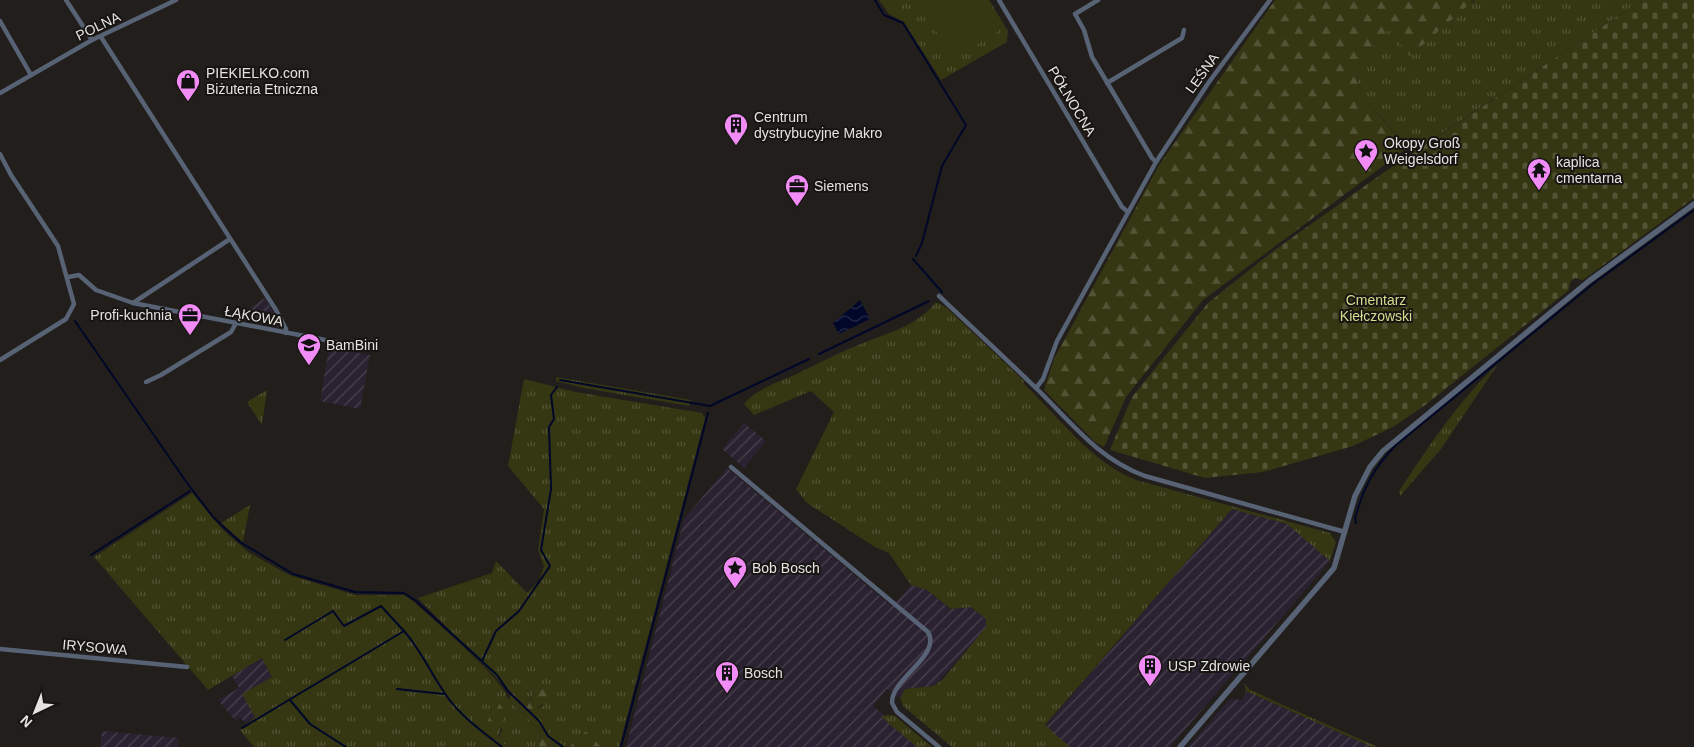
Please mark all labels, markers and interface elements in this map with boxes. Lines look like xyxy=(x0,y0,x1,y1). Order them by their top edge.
street label: POLNA xyxy=(73,8,123,44)
street label: LEŚNA xyxy=(1181,49,1222,96)
street label: PÓŁNOCNA xyxy=(1045,63,1099,139)
place label: PIEKIELKO.com Biżuteria Etniczna xyxy=(206,65,318,97)
shop icon: PIEKIELKO.com Biżuteria Etniczna xyxy=(175,68,201,102)
place label: Centrum dystrybucyjne Makro xyxy=(754,109,883,141)
building icon: Centrum dystrybucyjne Makro xyxy=(723,112,749,146)
place label: Okopy Groß Weigelsdorf xyxy=(1384,135,1460,167)
place icon: Okopy Groß Weigelsdorf xyxy=(1353,138,1379,172)
place label: kaplica cmentarna xyxy=(1556,154,1622,186)
temple icon: kaplica cmentarna xyxy=(1526,157,1552,191)
office icon: Siemens xyxy=(784,173,810,207)
place label: Siemens xyxy=(814,178,868,194)
park label: Cmentarz Kiełczowski xyxy=(1340,292,1412,324)
office icon: Profi-kuchnia xyxy=(177,302,203,336)
street label: ŁĄKOWA xyxy=(223,302,285,330)
place label: Profi-kuchnia xyxy=(90,307,172,323)
school or university icon: BamBini xyxy=(296,332,322,366)
place label: BamBini xyxy=(326,337,378,353)
place icon: Bob Bosch xyxy=(722,555,748,589)
place label: Bob Bosch xyxy=(752,560,820,576)
street label: IRYSOWA xyxy=(62,636,129,658)
building icon: USP Zdrowie xyxy=(1137,653,1163,687)
place label: USP Zdrowie xyxy=(1168,658,1250,674)
building icon: Bosch xyxy=(714,660,740,694)
place label: Bosch xyxy=(744,665,783,681)
north arrow xyxy=(10,687,60,737)
text: N xyxy=(17,712,35,731)

